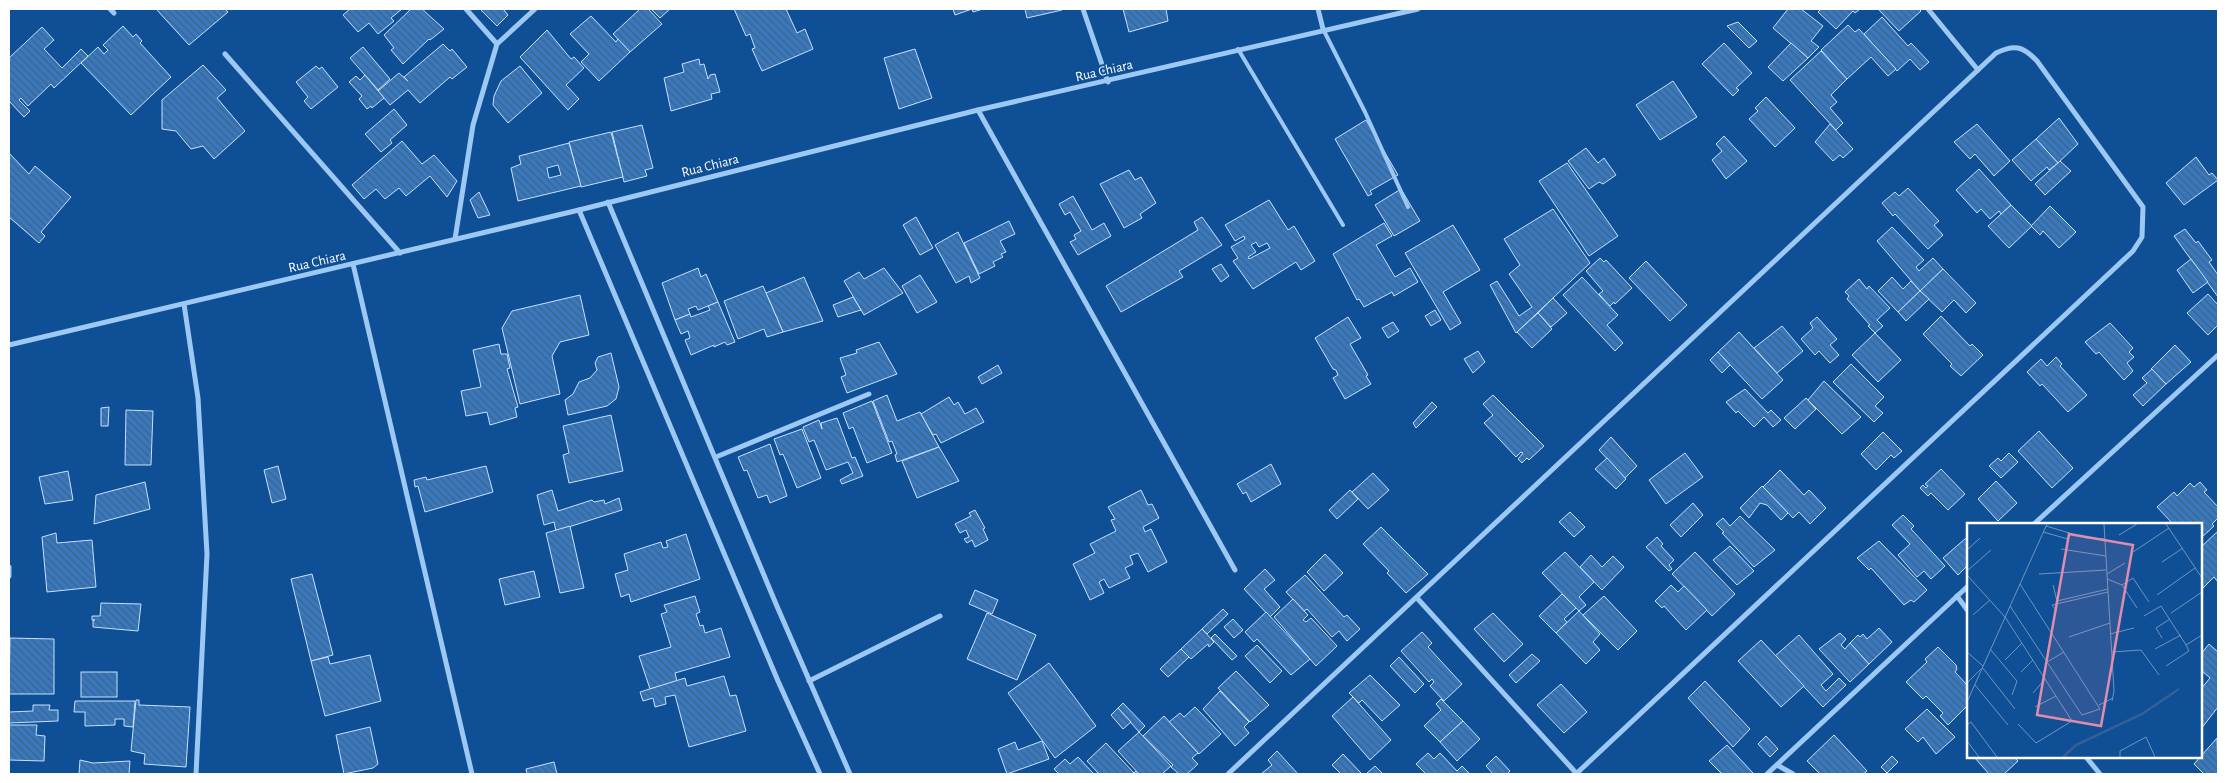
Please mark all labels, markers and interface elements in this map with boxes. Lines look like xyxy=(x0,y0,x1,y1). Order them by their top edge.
street label: Rua Chiara xyxy=(1074,57,1135,84)
street label: Rua Chiara xyxy=(680,152,741,180)
street label: Rua Chiara xyxy=(287,248,348,275)
inset map xyxy=(1967,523,2202,758)

